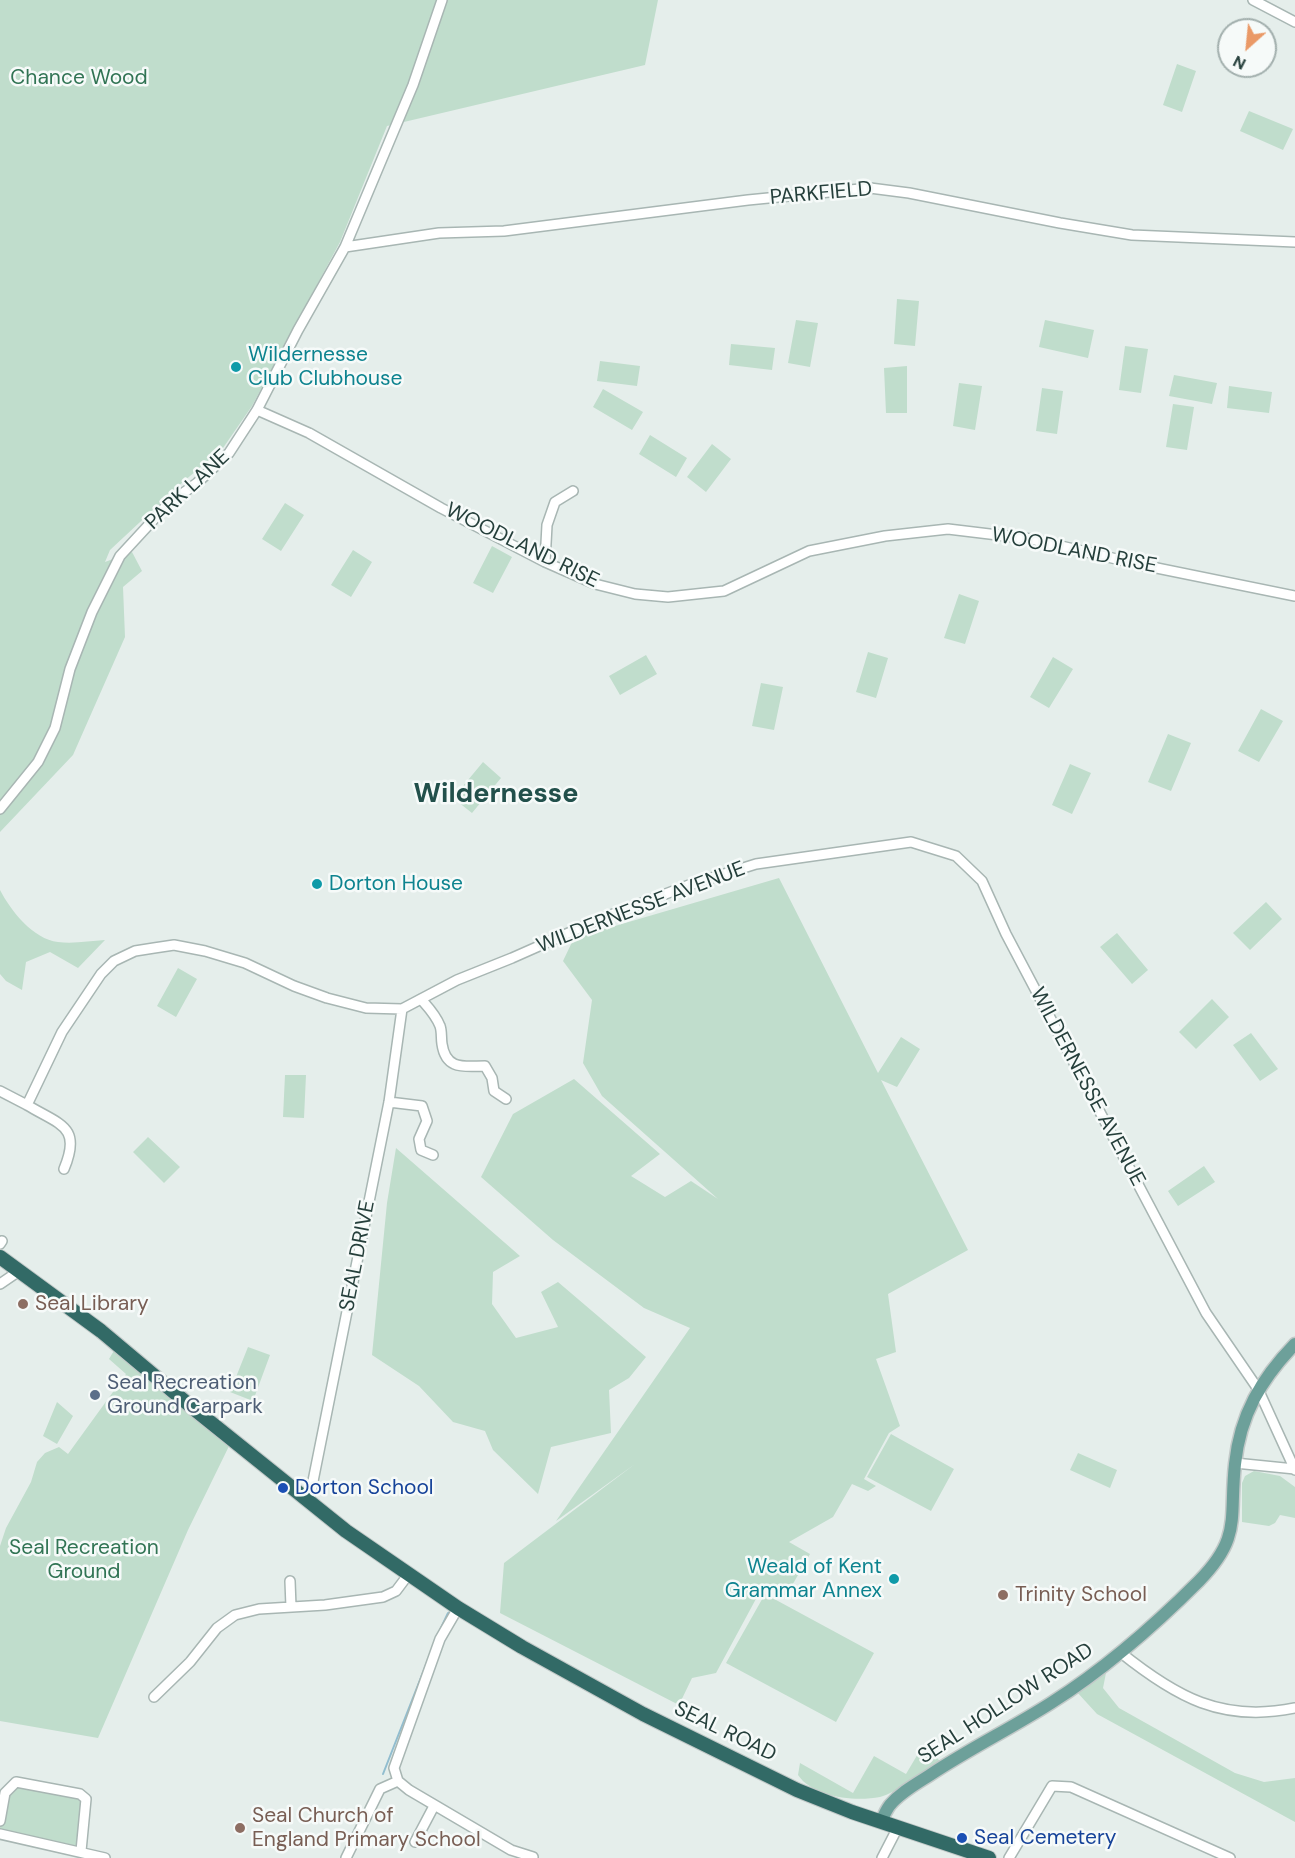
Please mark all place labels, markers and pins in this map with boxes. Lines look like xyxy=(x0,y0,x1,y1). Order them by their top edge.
place label: Wildernesse Club Clubhouse xyxy=(248,342,402,392)
marker: Wildernesse Club Clubhouse xyxy=(229,360,243,374)
place label: Dorton House xyxy=(329,871,463,897)
marker: Dorton House xyxy=(310,877,324,891)
place label: Seal Library xyxy=(35,1291,149,1317)
marker: Seal Library xyxy=(16,1297,30,1311)
place label: Seal Recreation Ground Carpark xyxy=(107,1370,263,1420)
marker: Seal Recreation Ground Carpark xyxy=(88,1388,102,1402)
place label: Dorton School xyxy=(295,1475,434,1501)
marker: Dorton School xyxy=(276,1481,290,1495)
place label: Weald of Kent Grammar Annex xyxy=(725,1554,882,1604)
marker: Weald of Kent Grammar Annex xyxy=(887,1572,901,1586)
place label: Trinity School xyxy=(1015,1582,1147,1608)
marker: Trinity School xyxy=(996,1588,1010,1602)
place label: Seal Church of England Primary School xyxy=(252,1803,481,1853)
marker: Seal Church of England Primary School xyxy=(233,1821,247,1835)
place label: Seal Cemetery xyxy=(974,1825,1116,1851)
marker: Seal Cemetery xyxy=(955,1831,969,1845)

